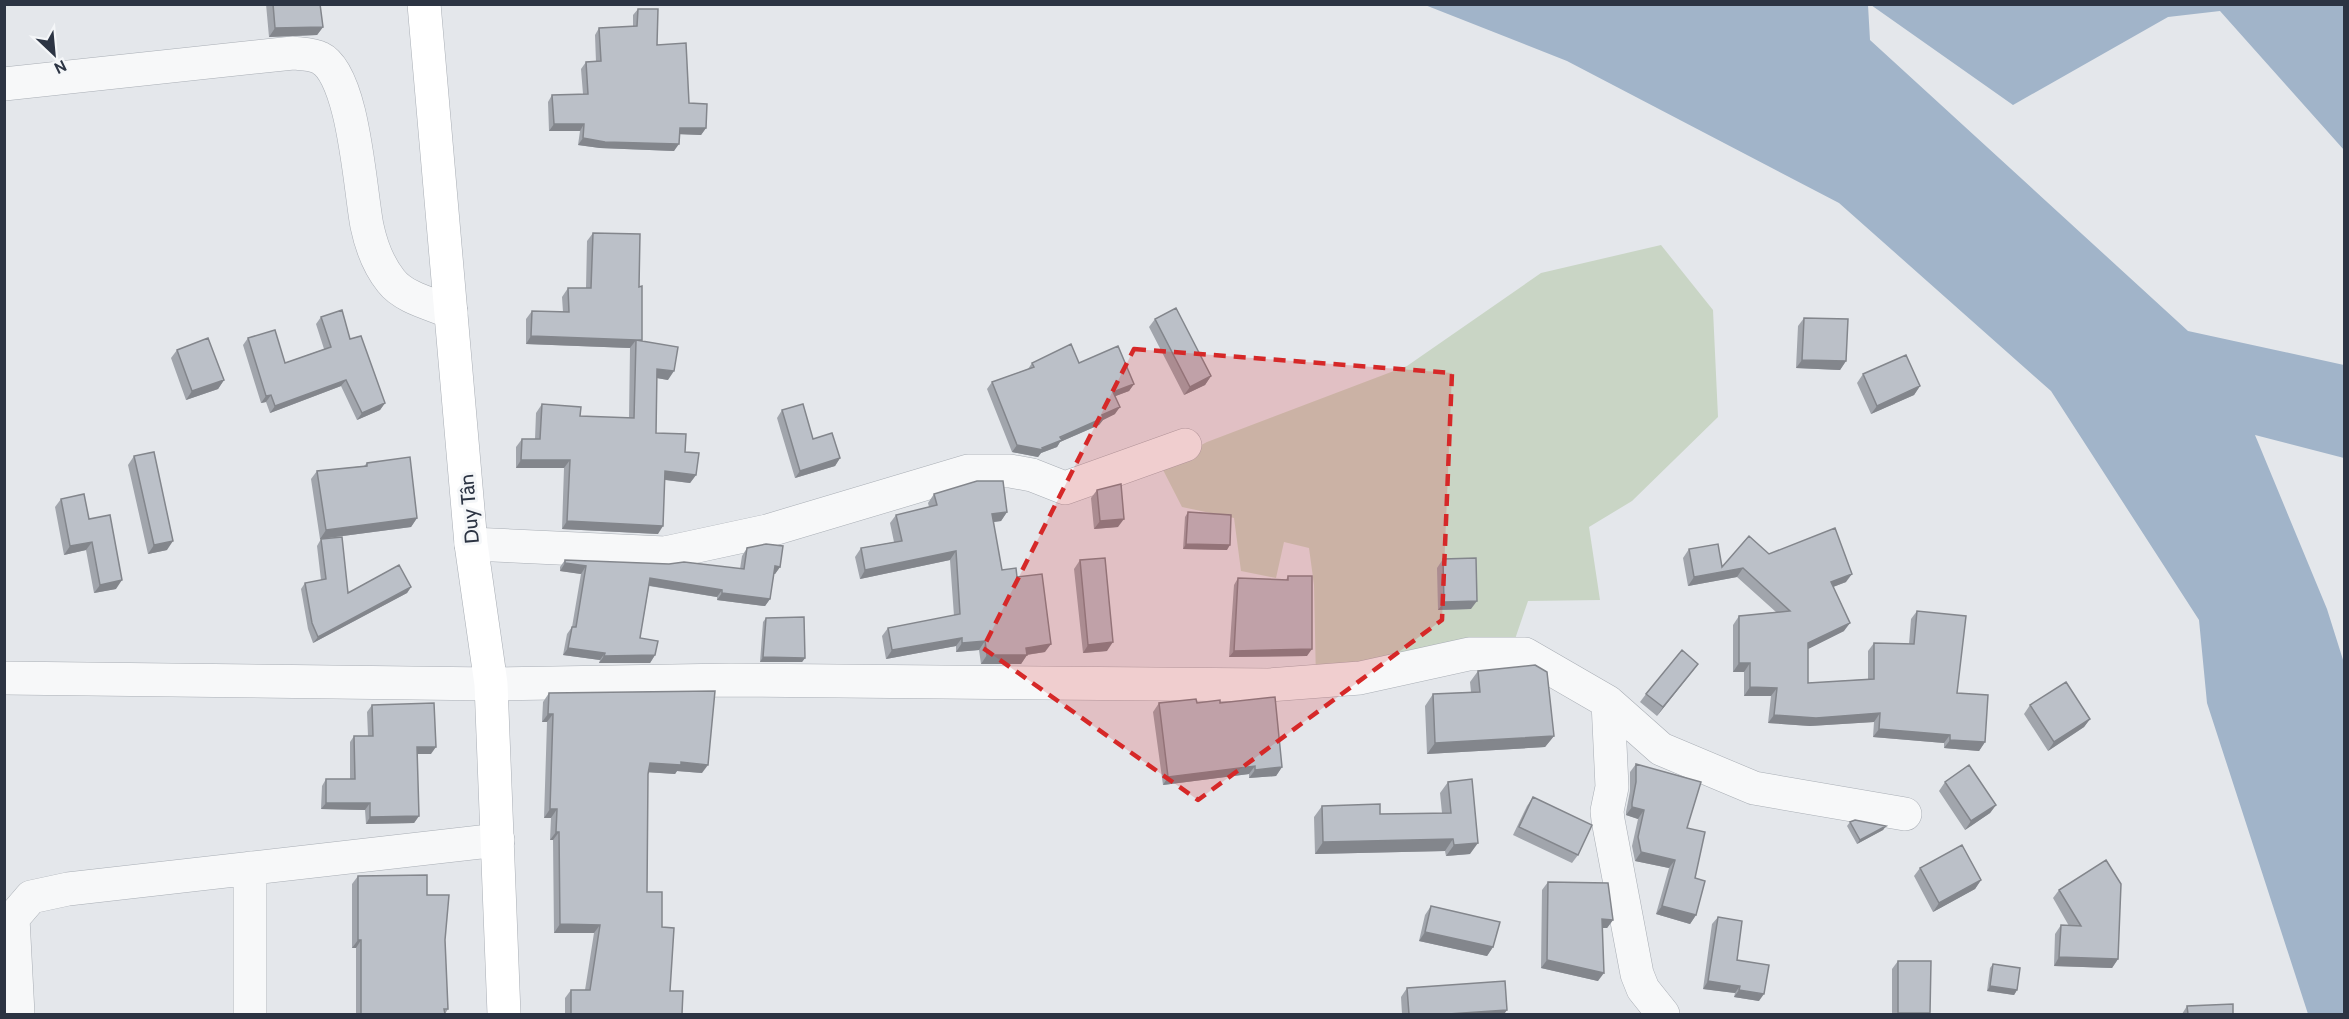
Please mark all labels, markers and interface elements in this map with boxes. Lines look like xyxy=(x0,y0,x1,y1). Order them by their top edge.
north arrow xyxy=(24,24,84,84)
text: N xyxy=(51,56,70,78)
street label: Duy Tân xyxy=(454,473,484,545)

